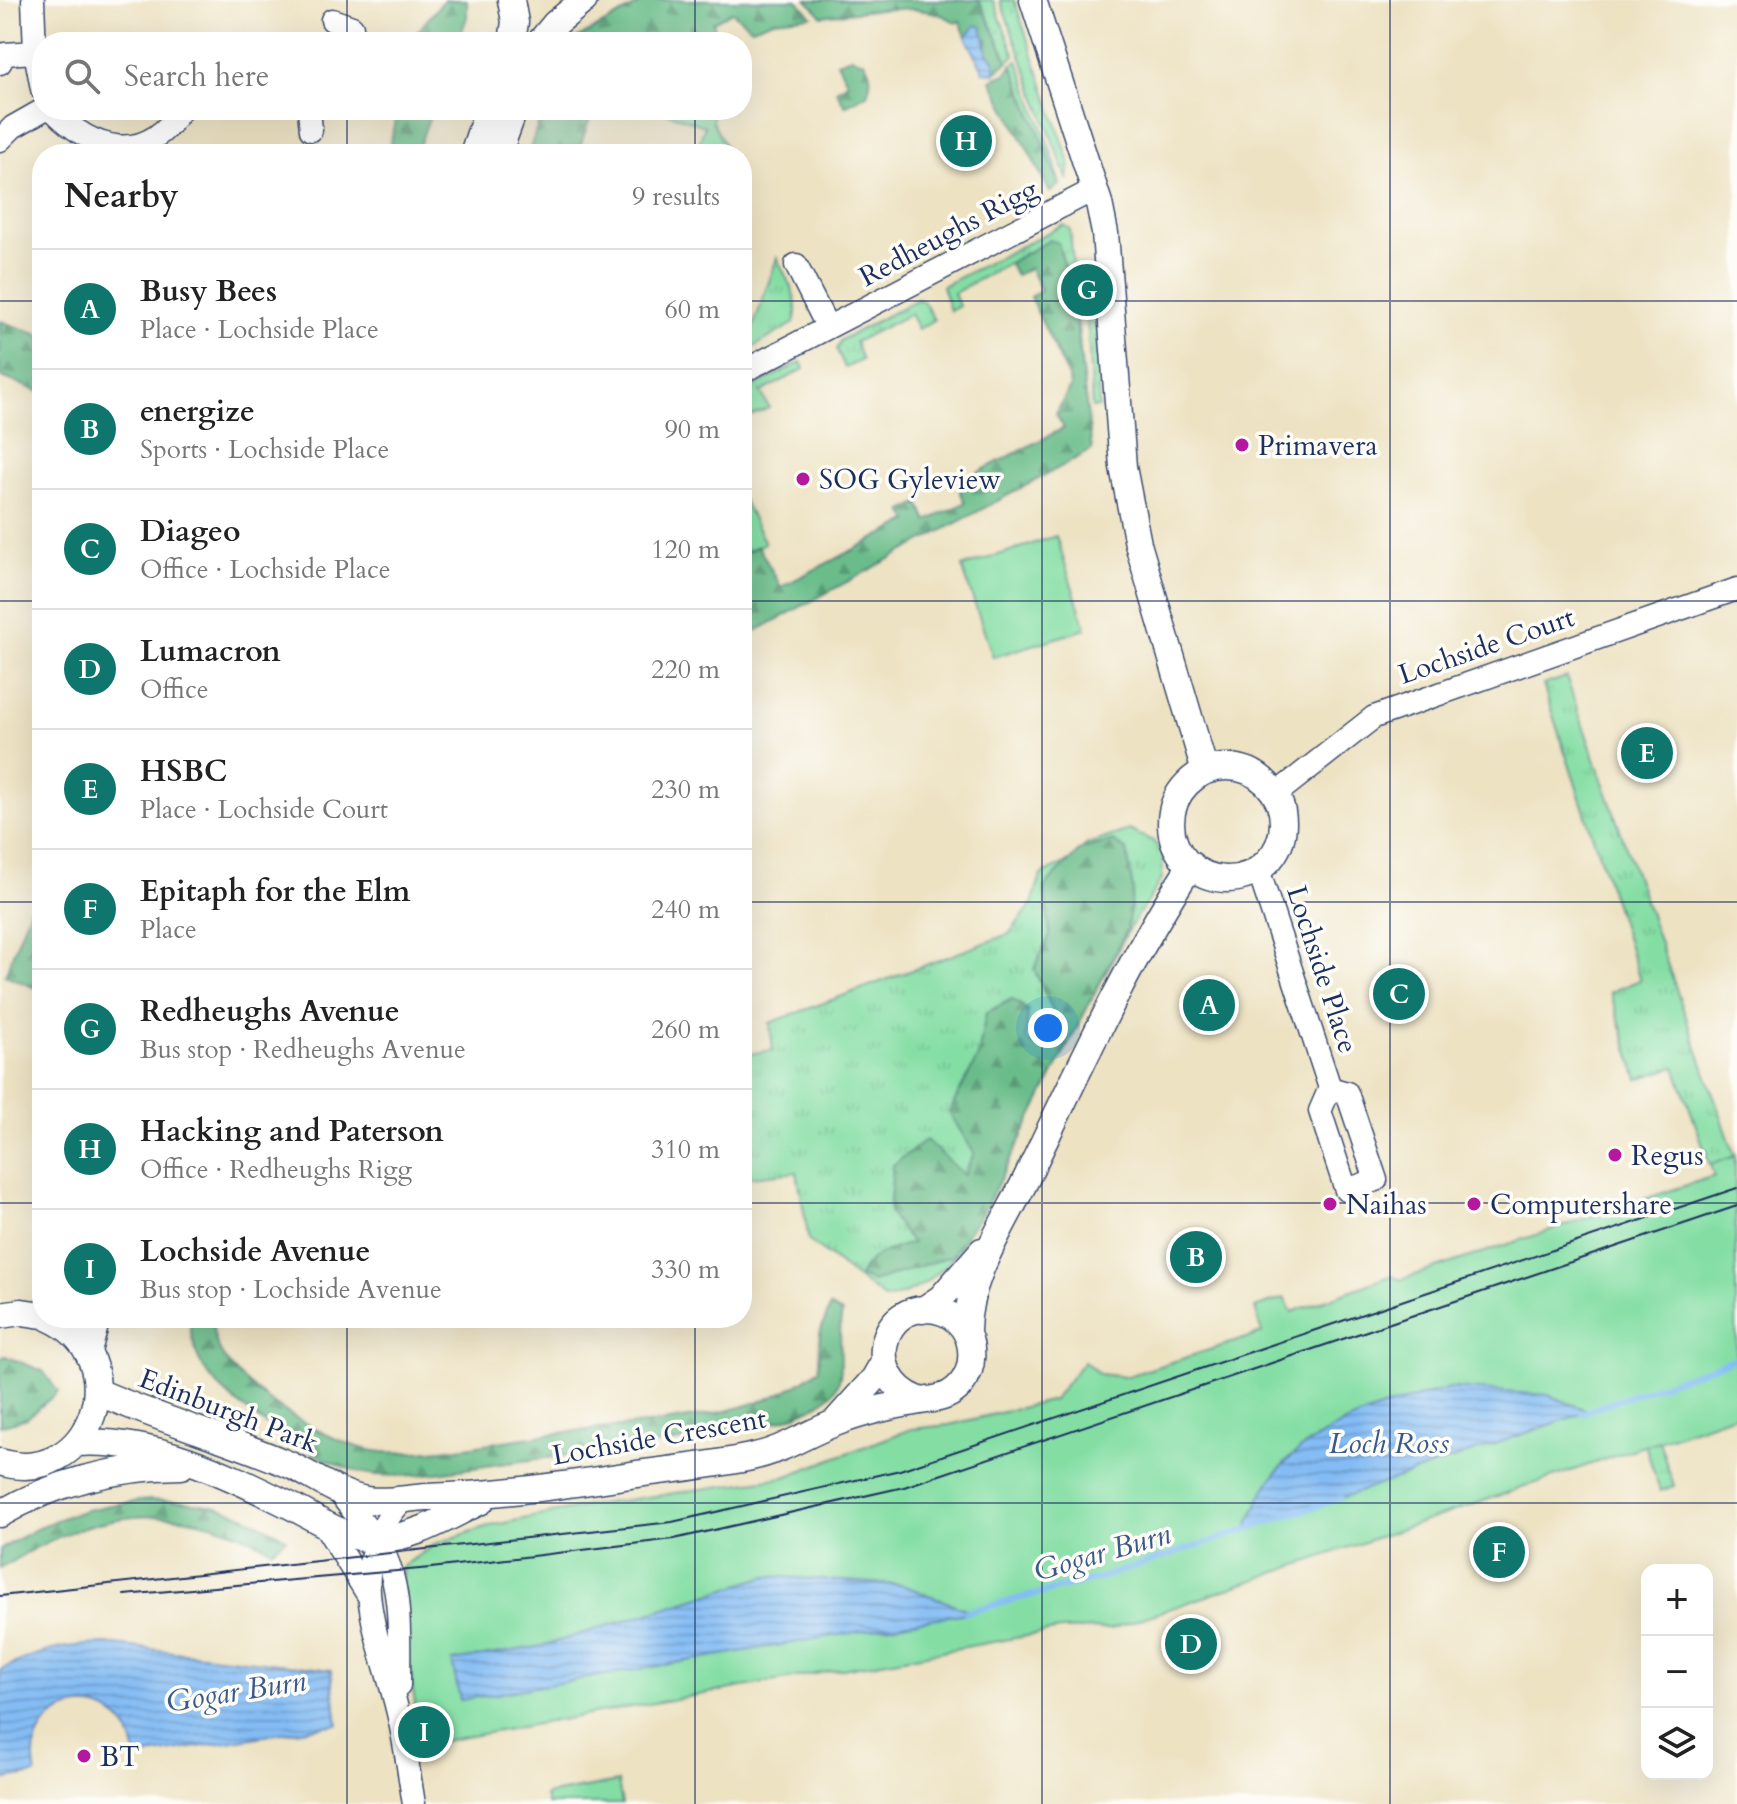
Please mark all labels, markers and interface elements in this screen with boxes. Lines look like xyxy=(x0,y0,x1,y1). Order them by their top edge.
search box xyxy=(32,32,752,120)
icon: search xyxy=(60,54,104,98)
text: Search here xyxy=(124,56,269,97)
pin: H xyxy=(940,111,992,171)
street label: Redheughs Rigg xyxy=(853,170,1045,296)
text: Nearby xyxy=(64,173,179,219)
text: 9 results xyxy=(632,179,720,214)
pin: G xyxy=(1061,260,1113,320)
text: Busy Bees xyxy=(140,271,277,312)
text: A xyxy=(80,292,100,327)
text: 60 m xyxy=(664,292,720,327)
text: Place · Lochside Place xyxy=(140,312,379,347)
text: energize xyxy=(140,391,255,432)
text: B xyxy=(81,412,99,447)
text: 90 m xyxy=(664,412,720,447)
place label: Primavera xyxy=(1258,427,1378,465)
text: Sports · Lochside Place xyxy=(140,432,389,467)
marker: Primavera xyxy=(1233,436,1251,454)
place label: SOG Gyleview xyxy=(819,461,1001,499)
marker: SOG Gyleview xyxy=(794,470,812,488)
text: Diageo xyxy=(140,511,240,552)
text: C xyxy=(80,532,100,567)
text: 120 m xyxy=(651,532,720,567)
text: Office · Lochside Place xyxy=(140,552,391,587)
street label: Lochside Court xyxy=(1393,598,1579,694)
text: Lumacron xyxy=(140,631,281,672)
text: D xyxy=(79,652,101,687)
text: 220 m xyxy=(651,652,720,687)
text: Office xyxy=(140,672,209,707)
pin: E xyxy=(1621,723,1673,783)
text: HSBC xyxy=(140,751,227,792)
text: E xyxy=(82,772,98,807)
text: 230 m xyxy=(651,772,720,807)
text: Place · Lochside Court xyxy=(140,792,388,827)
text: Epitaph for the Elm xyxy=(140,871,410,912)
street label: Lochside Place xyxy=(1277,881,1367,1058)
text: F xyxy=(82,892,98,927)
text: 240 m xyxy=(651,892,720,927)
text: Place xyxy=(140,912,197,947)
pin: C xyxy=(1373,964,1425,1024)
pin: A xyxy=(1183,975,1235,1035)
text: Redheughs Avenue xyxy=(140,991,400,1032)
your location xyxy=(1028,1008,1068,1048)
text: G xyxy=(79,1012,101,1047)
text: 260 m xyxy=(651,1012,720,1047)
text: Bus stop · Redheughs Avenue xyxy=(140,1032,466,1067)
text: Hacking and Paterson xyxy=(140,1111,444,1152)
text: H xyxy=(79,1132,101,1167)
text: 310 m xyxy=(651,1132,720,1167)
place label: Regus xyxy=(1631,1137,1704,1175)
marker: Regus xyxy=(1606,1146,1624,1164)
text: Office · Redheughs Rigg xyxy=(140,1152,412,1187)
place label: Naihas xyxy=(1346,1186,1427,1224)
place label: Computershare xyxy=(1490,1186,1672,1224)
marker: Naihas xyxy=(1321,1195,1339,1213)
marker: Computershare xyxy=(1465,1195,1483,1213)
pin: B xyxy=(1170,1227,1222,1287)
text: Lochside Avenue xyxy=(140,1231,370,1272)
text: I xyxy=(85,1252,95,1287)
text: 330 m xyxy=(651,1252,720,1287)
text: Bus stop · Lochside Avenue xyxy=(140,1272,442,1307)
street label: Edinburgh Park xyxy=(134,1359,324,1463)
street label: Lochside Crescent xyxy=(549,1399,769,1474)
water label: Loch Ross xyxy=(1329,1423,1449,1464)
water label: Gogar Burn xyxy=(1029,1513,1176,1592)
pin: F xyxy=(1473,1522,1525,1582)
map controls xyxy=(1641,1564,1713,1780)
button: + xyxy=(1641,1564,1713,1636)
pin: D xyxy=(1165,1614,1217,1674)
button: − xyxy=(1641,1636,1713,1708)
water label: Gogar Burn xyxy=(163,1660,309,1723)
pin: I xyxy=(398,1702,450,1762)
button: layers xyxy=(1641,1708,1713,1780)
place label: BT xyxy=(100,1738,140,1776)
marker: BT xyxy=(75,1747,93,1765)

